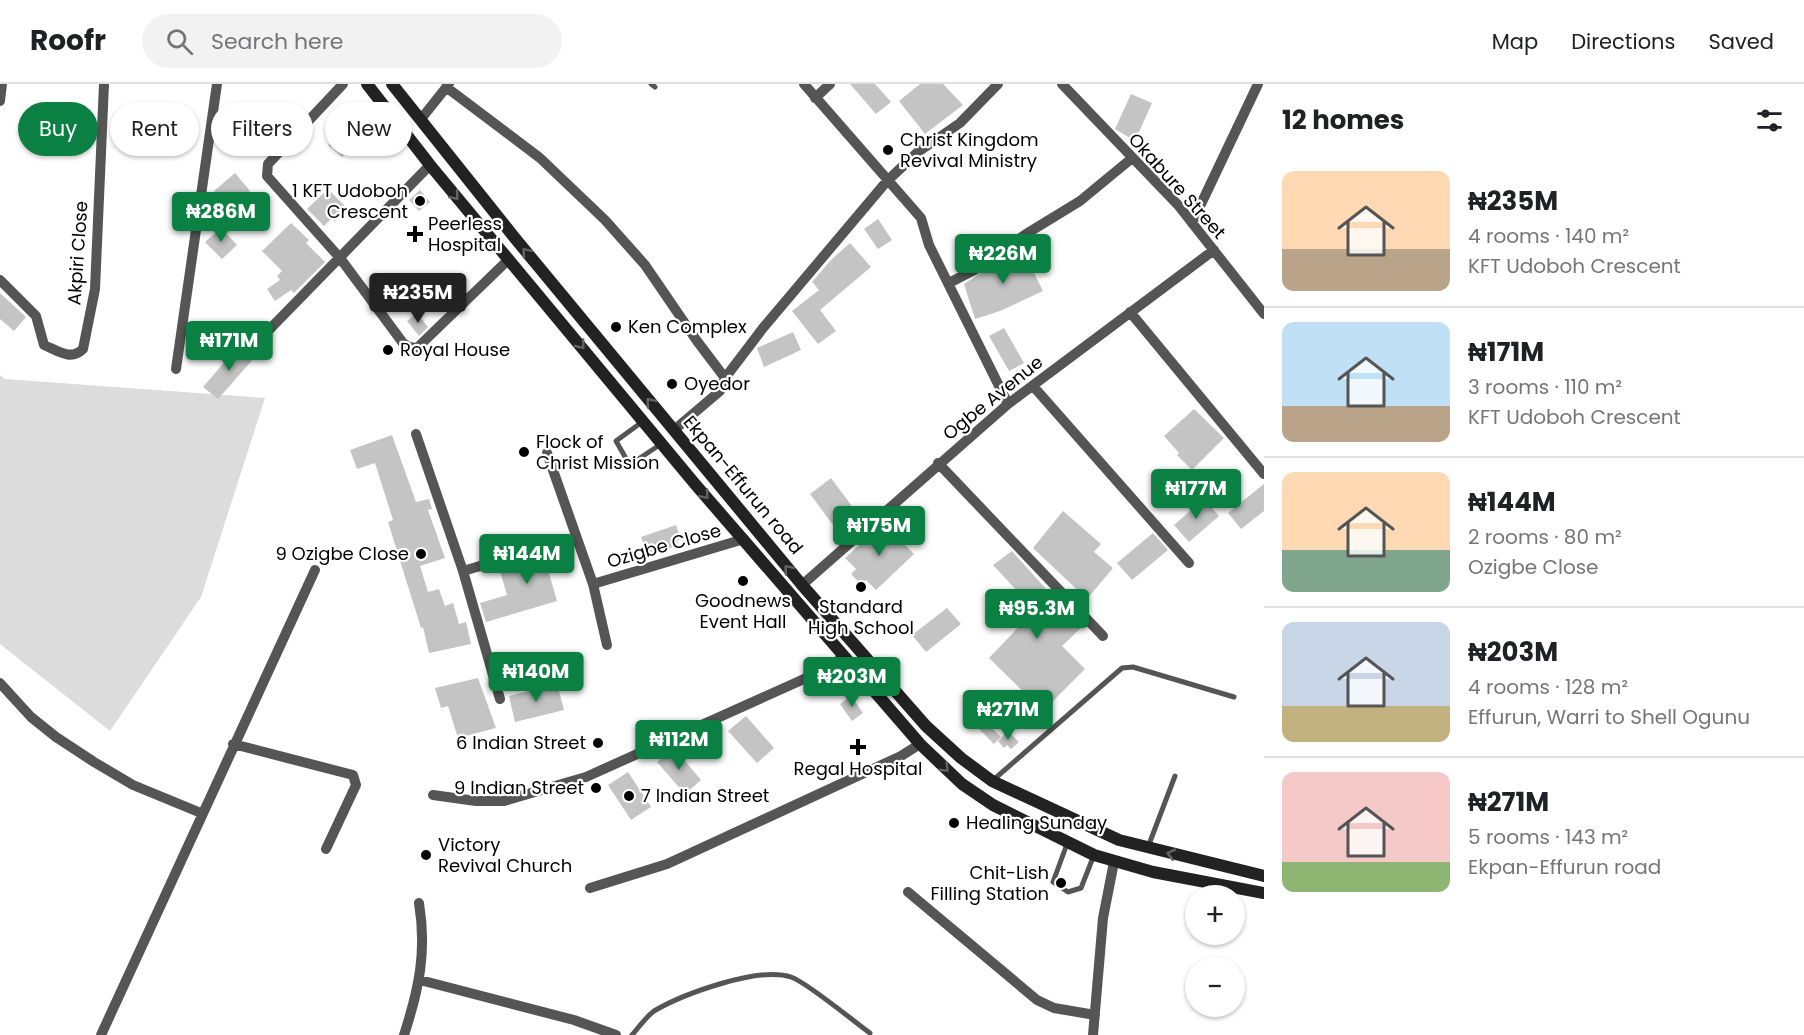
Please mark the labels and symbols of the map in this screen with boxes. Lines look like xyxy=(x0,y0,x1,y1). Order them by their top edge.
place label: Christ Kingdom Revival Ministry xyxy=(900,127,1038,173)
street label: Okabure Street xyxy=(1123,127,1232,244)
marker: Christ Kingdom Revival Ministry xyxy=(881,143,895,157)
place label: 1 KFT Udoboh Crescent xyxy=(292,178,408,224)
one-way arrow xyxy=(448,189,459,200)
pin: ₦286M xyxy=(179,192,263,243)
marker: 1 KFT Udoboh Crescent xyxy=(413,194,427,208)
street label: Akpiri Close xyxy=(61,200,94,306)
place label: Peerless Hospital xyxy=(428,211,502,257)
marker: Peerless Hospital xyxy=(406,225,424,243)
pin: ₦226M xyxy=(961,234,1045,285)
one-way arrow xyxy=(523,248,534,259)
pin: ₦235M xyxy=(376,273,460,324)
place label: Ken Complex xyxy=(628,314,747,339)
marker: Ken Complex xyxy=(609,320,623,334)
pin: ₦171M xyxy=(187,321,271,372)
place label: Royal House xyxy=(400,337,510,362)
one-way arrow xyxy=(574,338,585,349)
marker: Royal House xyxy=(381,343,395,357)
street label: Ogbe Avenue xyxy=(937,349,1048,446)
place label: Oyedor xyxy=(684,371,750,396)
marker: Oyedor xyxy=(665,377,679,391)
one-way arrow xyxy=(647,398,658,409)
street label: Ekpan-Effurun road xyxy=(678,410,809,559)
place label: Flock of Christ Mission xyxy=(536,429,660,475)
marker: Flock of Christ Mission xyxy=(517,445,531,459)
pin: ₦177M xyxy=(1154,469,1238,520)
one-way arrow xyxy=(698,488,709,499)
pin: ₦175M xyxy=(837,506,921,557)
street label: Ozigbe Close xyxy=(604,517,724,574)
pin: ₦144M xyxy=(485,534,569,585)
place label: 9 Ozigbe Close xyxy=(275,541,409,566)
marker: 9 Ozigbe Close xyxy=(414,547,428,561)
one-way arrow xyxy=(785,564,796,575)
marker: Goodnews Event Hall xyxy=(736,574,750,588)
marker: Standard High School xyxy=(854,580,868,594)
place label: Goodnews Event Hall xyxy=(695,588,791,634)
pin: ₦95.3M xyxy=(988,589,1086,640)
place label: Standard High School xyxy=(808,594,914,640)
pin: ₦140M xyxy=(494,652,578,703)
pin: ₦203M xyxy=(810,657,894,708)
pin: ₦271M xyxy=(966,690,1050,741)
pin: ₦112M xyxy=(637,720,721,771)
place label: 6 Indian Street xyxy=(456,730,586,755)
marker: 6 Indian Street xyxy=(591,736,605,750)
marker: Regal Hospital xyxy=(849,738,867,756)
place label: Regal Hospital xyxy=(794,756,922,781)
one-way arrow xyxy=(937,760,948,771)
place label: 9 Indian Street xyxy=(454,775,584,800)
marker: 9 Indian Street xyxy=(589,781,603,795)
place label: 7 Indian Street xyxy=(641,783,769,808)
marker: 7 Indian Street xyxy=(622,789,636,803)
place label: Healing Sunday xyxy=(966,810,1107,835)
marker: Healing Sunday xyxy=(947,816,961,830)
place label: Victory Revival Church xyxy=(438,832,572,878)
marker: Victory Revival Church xyxy=(419,848,433,862)
one-way arrow xyxy=(1166,849,1176,862)
place label: Chit-Lish Filling Station xyxy=(930,860,1049,906)
marker: Chit-Lish Filling Station xyxy=(1054,876,1068,890)

